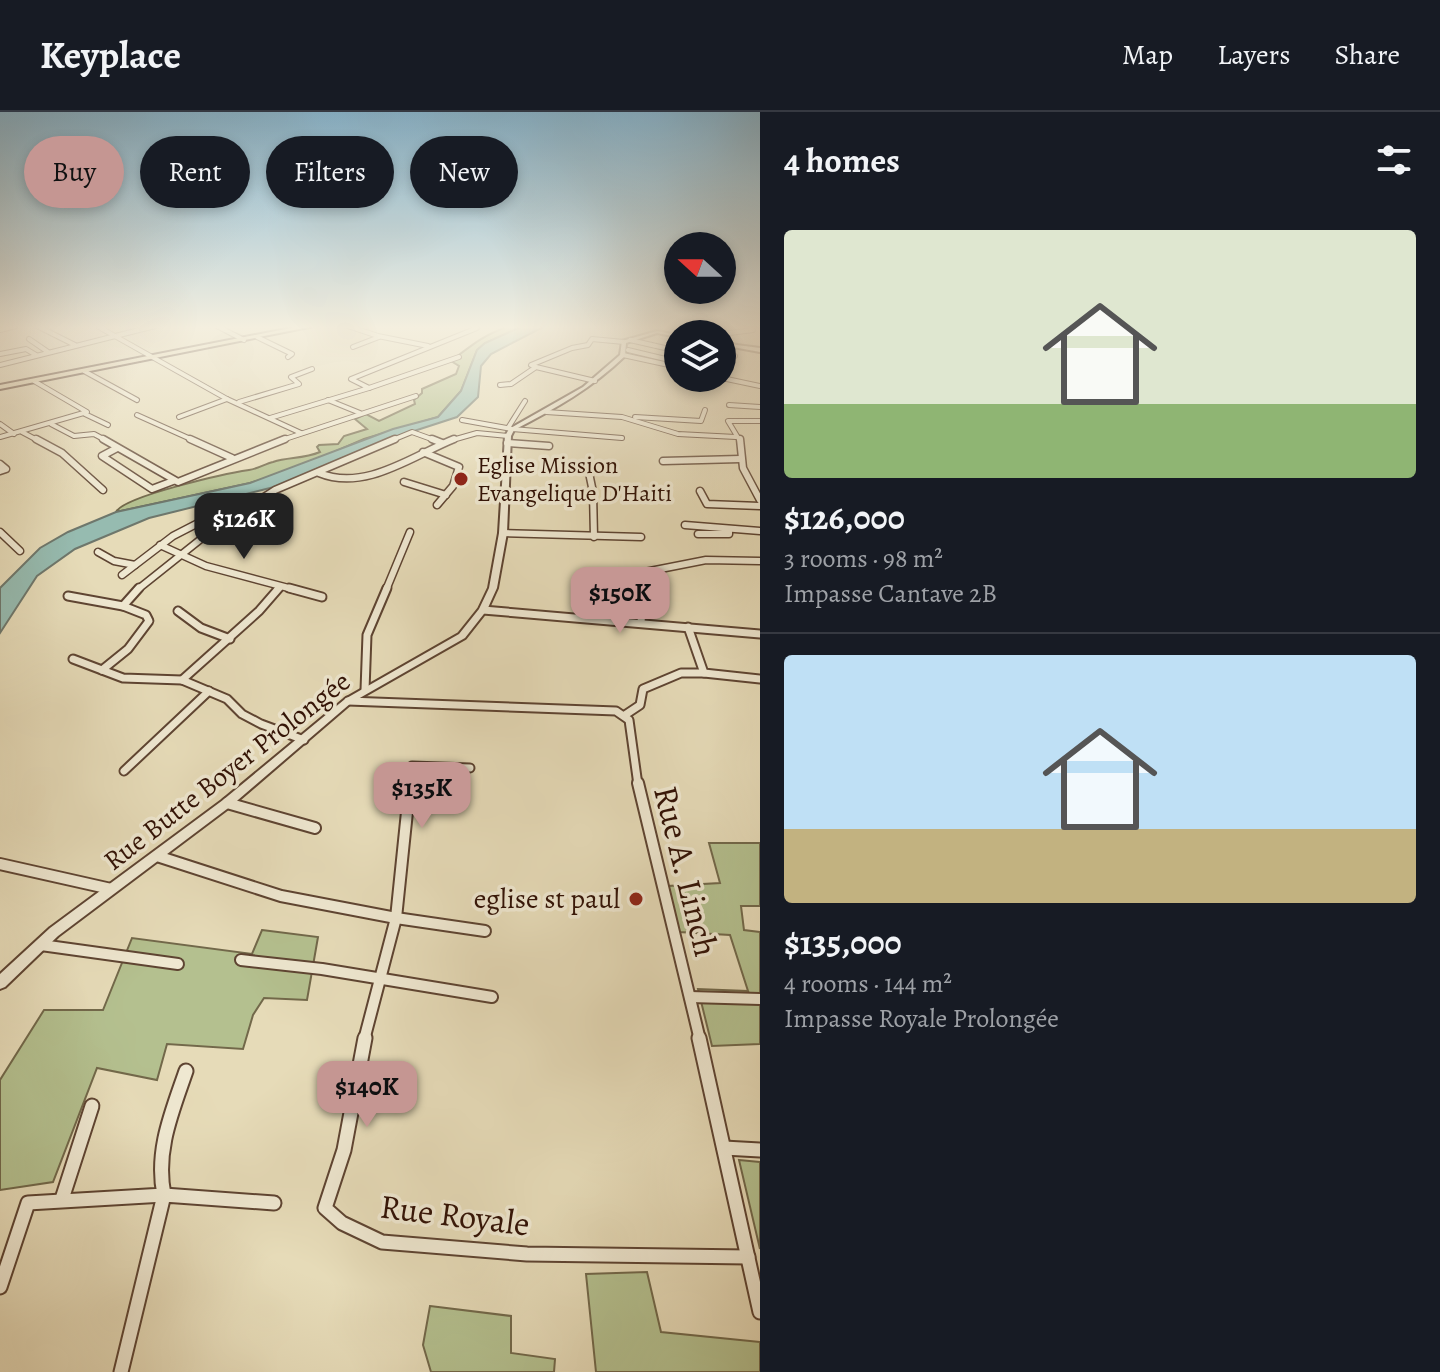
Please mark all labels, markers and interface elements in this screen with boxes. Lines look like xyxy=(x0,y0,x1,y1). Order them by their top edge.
text: Keyplace xyxy=(40,29,181,81)
text: Map xyxy=(1122,36,1173,74)
text: Layers xyxy=(1217,36,1290,74)
text: Share xyxy=(1334,36,1400,74)
chip: Buy xyxy=(24,136,124,208)
chip: Rent xyxy=(140,136,250,208)
chip: Filters xyxy=(266,136,394,208)
chip: New xyxy=(410,136,518,208)
text: 4 homes xyxy=(784,137,900,184)
icon: filters xyxy=(1372,138,1416,182)
north arrow xyxy=(664,232,736,304)
map controls xyxy=(664,232,736,392)
icon: home xyxy=(1028,282,1172,426)
button: layers xyxy=(664,320,736,392)
place label: Eglise Mission Evangelique D'Haiti xyxy=(477,449,672,509)
marker: Eglise Mission Evangelique D'Haiti xyxy=(452,470,470,488)
pin: $126K xyxy=(188,493,300,561)
text: $126,000 xyxy=(784,494,905,541)
text: $126K xyxy=(212,501,276,536)
text: 3 rooms · 98 m² xyxy=(784,541,943,576)
pin: $150K xyxy=(564,567,676,635)
text: $150K xyxy=(589,575,651,610)
text: Impasse Cantave 2B xyxy=(784,576,997,611)
street label: Rue Butte Boyer Prolongée xyxy=(96,663,358,879)
icon: home xyxy=(1028,707,1172,851)
pin: $135K xyxy=(366,762,478,830)
text: $135K xyxy=(392,770,452,805)
street label: Rue A. Linch xyxy=(642,781,730,961)
place label: eglise st paul xyxy=(474,880,620,918)
marker: eglise st paul xyxy=(627,890,645,908)
text: $135,000 xyxy=(784,919,902,966)
text: 4 rooms · 144 m² xyxy=(784,966,952,1001)
text: Impasse Royale Prolongée xyxy=(784,1001,1059,1036)
pin: $140K xyxy=(311,1061,423,1129)
text: $140K xyxy=(335,1069,399,1104)
street label: Rue Royale xyxy=(378,1183,532,1247)

